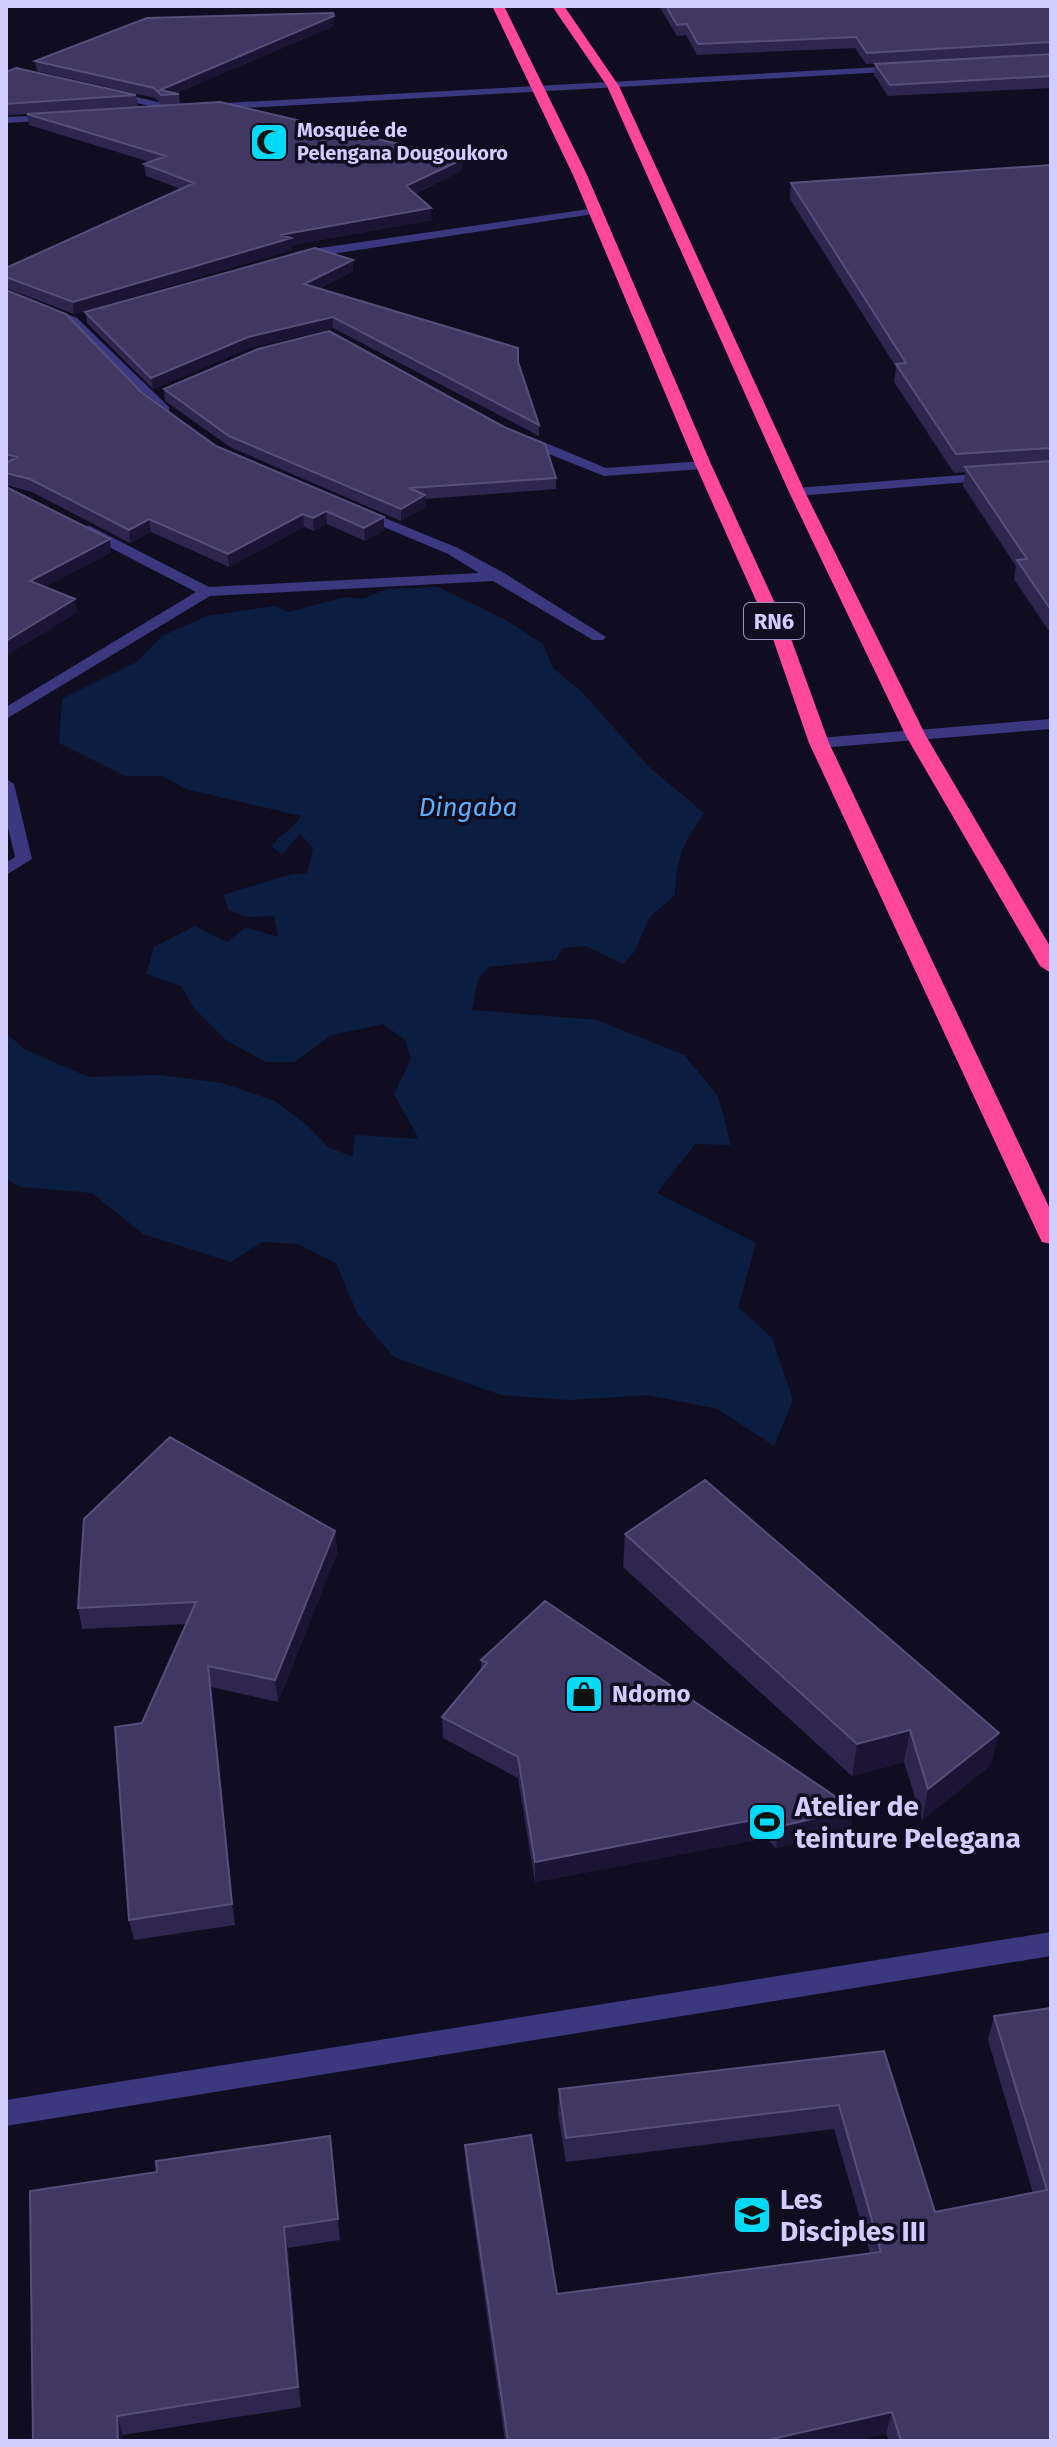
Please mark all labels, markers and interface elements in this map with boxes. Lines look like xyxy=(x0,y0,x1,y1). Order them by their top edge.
place label: Mosquée de Pelengana Dougoukoro xyxy=(297,118,508,165)
mosque icon: Mosquée de Pelengana Dougoukoro xyxy=(248,121,290,163)
road number: RN6 xyxy=(744,603,804,639)
water label: Dingaba xyxy=(419,792,517,823)
shop icon: Ndomo xyxy=(563,1673,605,1715)
place label: Ndomo xyxy=(612,1680,691,1708)
place label: Atelier de teinture Pelegana xyxy=(794,1790,1021,1855)
sports icon: Atelier de teinture Pelegana xyxy=(746,1801,788,1843)
place label: Les Disciples III xyxy=(780,2183,926,2248)
school or university icon: Les Disciples III xyxy=(731,2194,773,2236)

